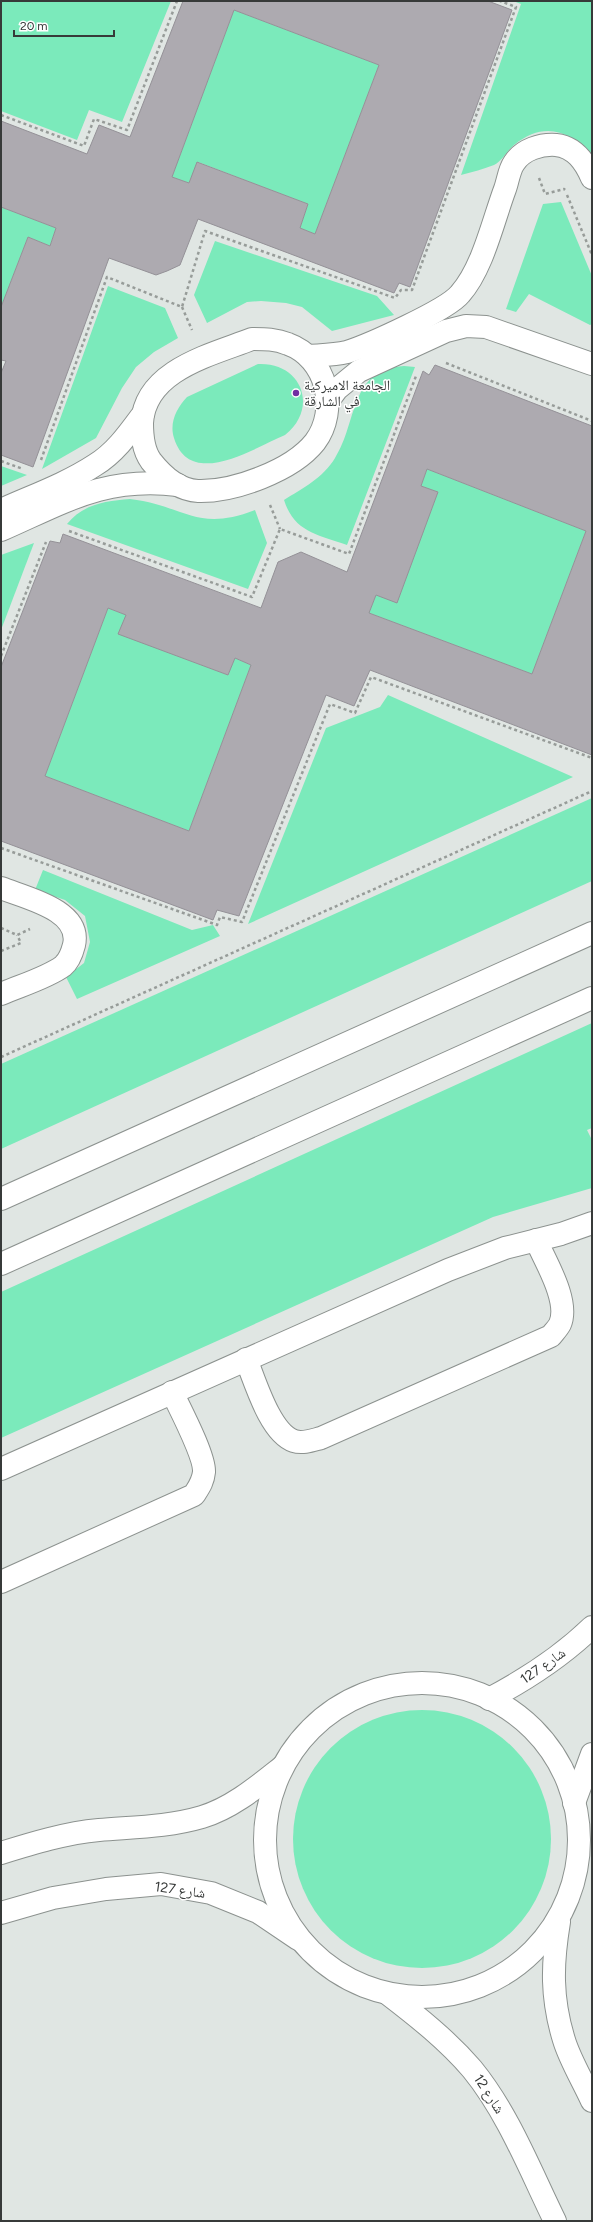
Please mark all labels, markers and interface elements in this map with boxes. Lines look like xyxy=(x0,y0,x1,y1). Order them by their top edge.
scale bar xyxy=(14,12,114,38)
text: 20 m xyxy=(20,19,48,33)
place label: الجامعة الاميركية في الشارقة xyxy=(304,377,390,412)
marker: الجامعة الاميركية في الشارقة xyxy=(291,388,301,398)
street label: شارع 127 xyxy=(517,1644,569,1688)
street label: شارع 127 xyxy=(153,1878,207,1903)
street label: شارع 12 xyxy=(469,2071,508,2117)

